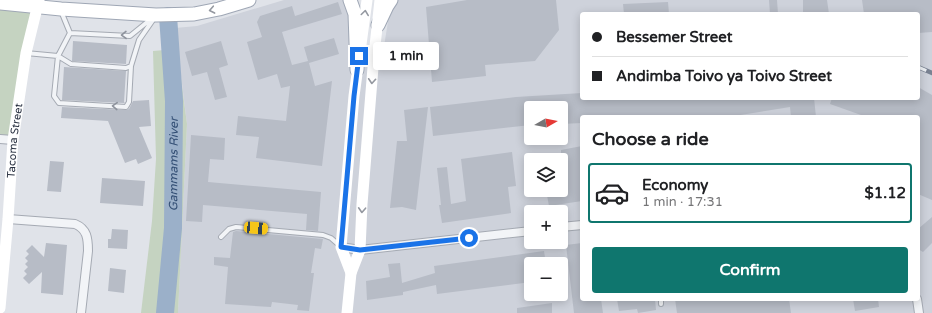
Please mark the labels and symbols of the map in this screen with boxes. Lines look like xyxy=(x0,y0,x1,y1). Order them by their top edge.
one-way arrow xyxy=(209,5,215,14)
one-way arrow xyxy=(360,10,369,16)
one-way arrow xyxy=(121,31,127,39)
callout: 1 min xyxy=(373,42,439,70)
route end xyxy=(350,47,368,65)
one-way arrow xyxy=(368,78,377,84)
north arrow xyxy=(524,101,568,145)
street label: Tacoma Street xyxy=(4,102,25,178)
one-way arrow xyxy=(112,102,118,110)
water label: Gammams River xyxy=(166,116,181,211)
one-way arrow xyxy=(357,207,366,213)
car xyxy=(244,221,268,235)
route start xyxy=(460,229,478,247)

